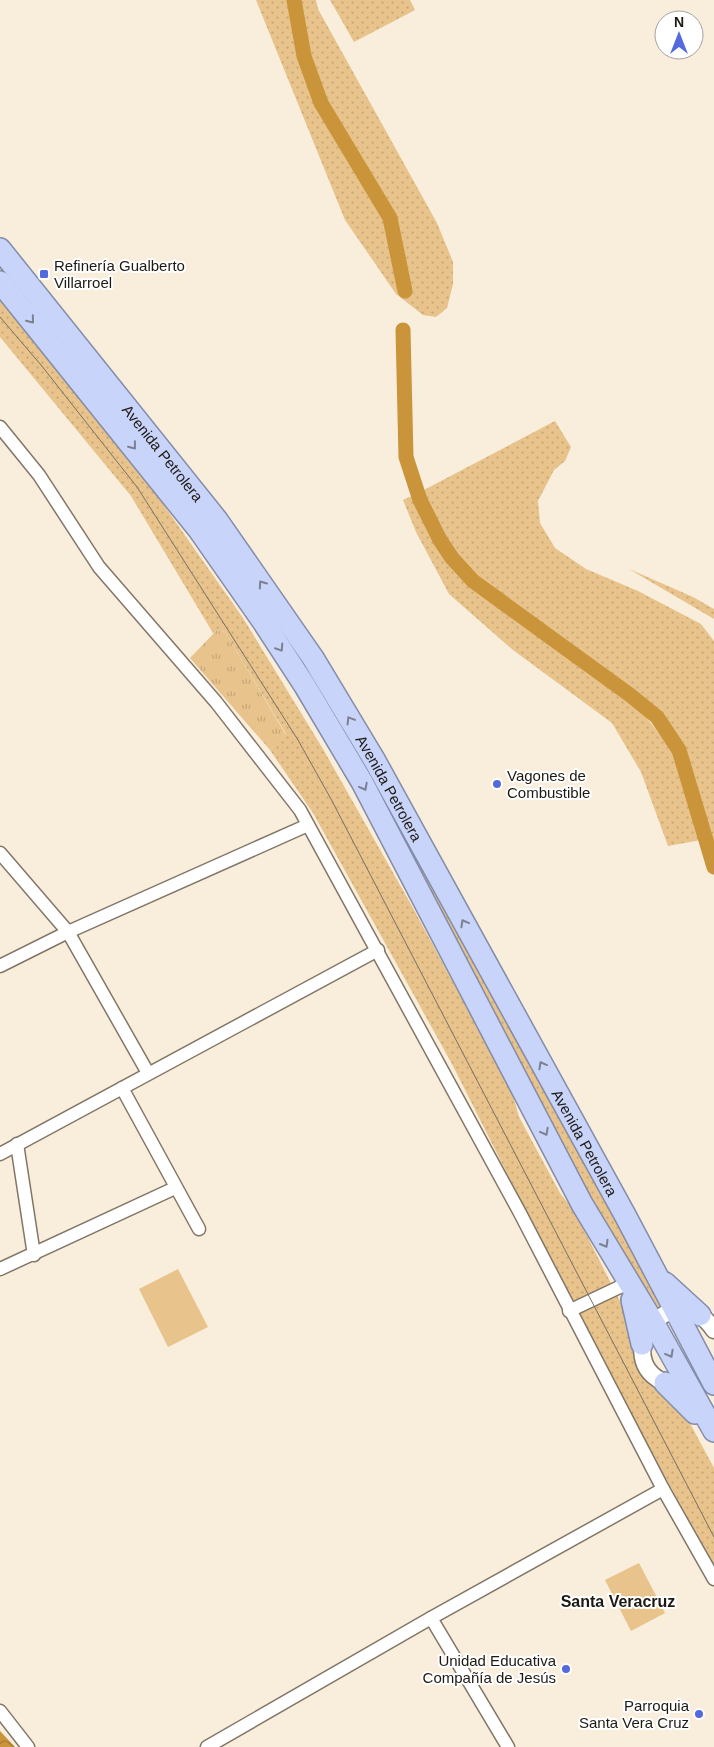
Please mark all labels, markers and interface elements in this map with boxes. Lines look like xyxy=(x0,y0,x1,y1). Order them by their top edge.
north arrow xyxy=(654,10,704,60)
text: N xyxy=(674,14,684,30)
place label: Refinería Gualberto Villarroel xyxy=(54,257,185,291)
marker: Refinería Gualberto Villarroel xyxy=(38,268,50,280)
one-way arrow xyxy=(25,314,34,323)
street label: Avenida Petrolera xyxy=(119,401,207,505)
one-way arrow xyxy=(127,440,136,450)
one-way arrow xyxy=(259,580,268,590)
one-way arrow xyxy=(274,642,284,651)
one-way arrow xyxy=(347,717,357,726)
street label: Avenida Petrolera xyxy=(353,732,426,845)
place label: Vagones de Combustible xyxy=(507,767,590,801)
marker: Vagones de Combustible xyxy=(491,778,503,790)
one-way arrow xyxy=(358,782,368,791)
one-way arrow xyxy=(460,919,470,928)
one-way arrow xyxy=(539,1062,549,1071)
street label: Avenida Petrolera xyxy=(549,1086,622,1199)
one-way arrow xyxy=(539,1127,549,1136)
one-way arrow xyxy=(599,1238,609,1247)
one-way arrow xyxy=(664,1349,674,1358)
district label: Santa Veracruz xyxy=(561,1593,675,1610)
place label: Unidad Educativa Compañía de Jesús xyxy=(423,1652,557,1686)
marker: Unidad Educativa Compañía de Jesús xyxy=(560,1663,572,1675)
place label: Parroquia Santa Vera Cruz xyxy=(579,1697,690,1731)
marker: Parroquia Santa Vera Cruz xyxy=(693,1708,705,1720)

